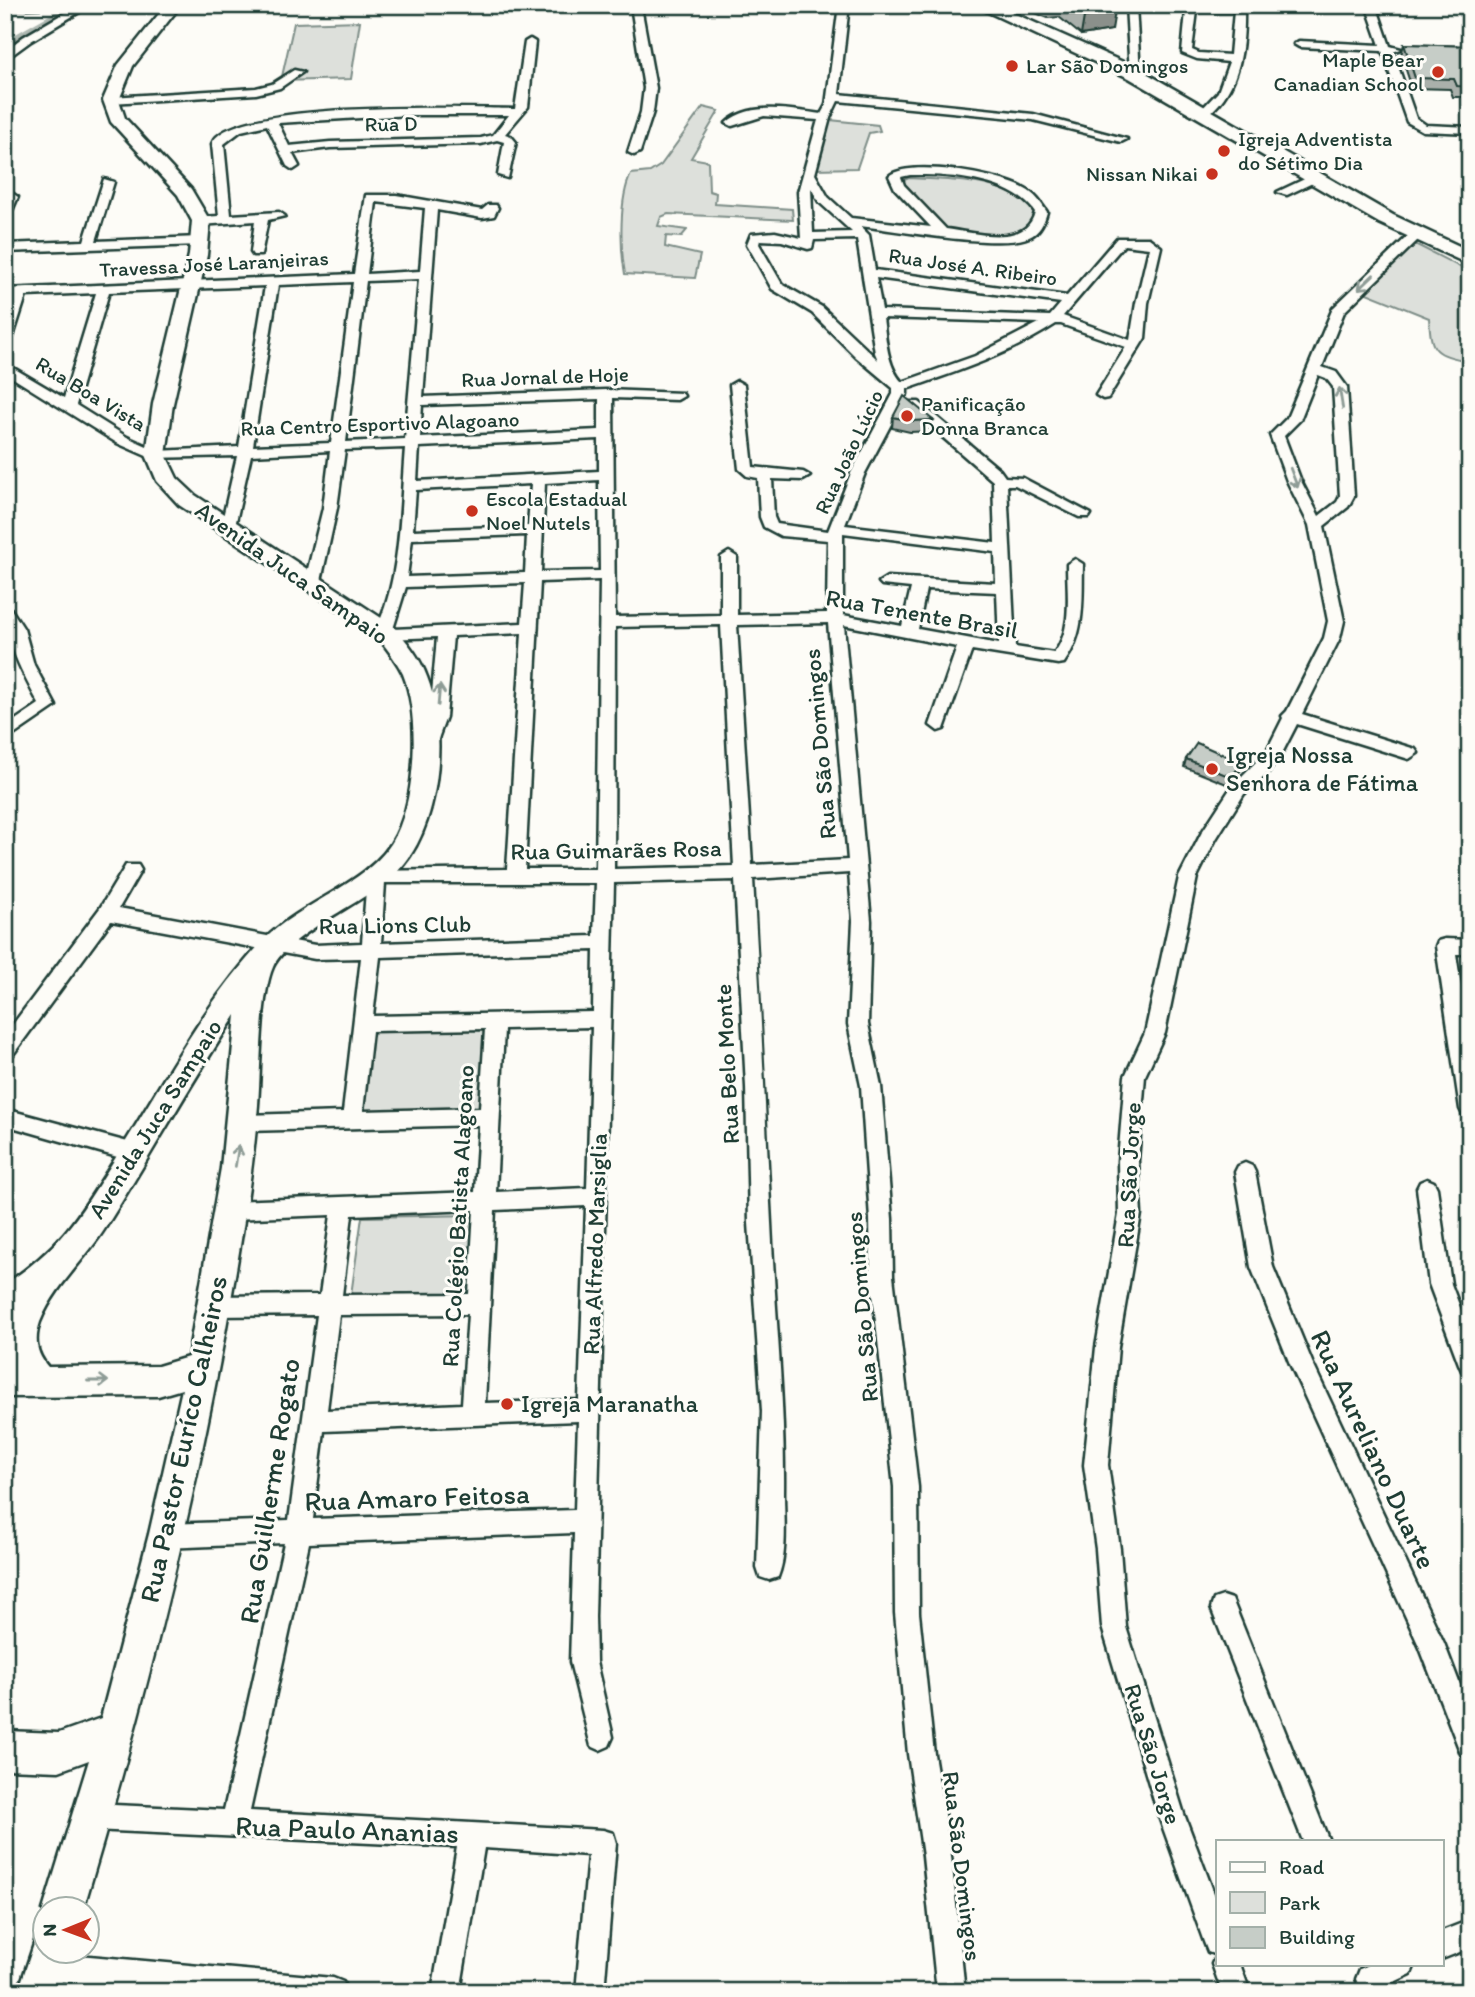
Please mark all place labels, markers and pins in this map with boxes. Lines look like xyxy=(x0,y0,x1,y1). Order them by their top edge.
place label: Maple Bear Canadian School xyxy=(1274,47,1425,96)
place label: Lar São Domingos xyxy=(1026,53,1188,78)
marker: Lar São Domingos xyxy=(1004,58,1020,74)
marker: Maple Bear Canadian School xyxy=(1430,64,1446,80)
place label: Igreja Adventista do Sétimo Dia xyxy=(1238,126,1392,175)
marker: Igreja Adventista do Sétimo Dia xyxy=(1216,143,1232,159)
place label: Nissan Nikai xyxy=(1086,161,1198,186)
marker: Nissan Nikai xyxy=(1204,166,1220,182)
place label: Panificação Donna Branca xyxy=(921,391,1049,440)
marker: Panificação Donna Branca xyxy=(899,408,915,424)
place label: Escola Estadual Noel Nutels xyxy=(486,486,627,535)
marker: Escola Estadual Noel Nutels xyxy=(464,503,480,519)
place label: Igreja Nossa Senhora de Fátima xyxy=(1226,740,1419,797)
marker: Igreja Nossa Senhora de Fátima xyxy=(1204,761,1220,777)
place label: Igreja Maranatha xyxy=(521,1389,699,1418)
marker: Igreja Maranatha xyxy=(499,1396,515,1412)

